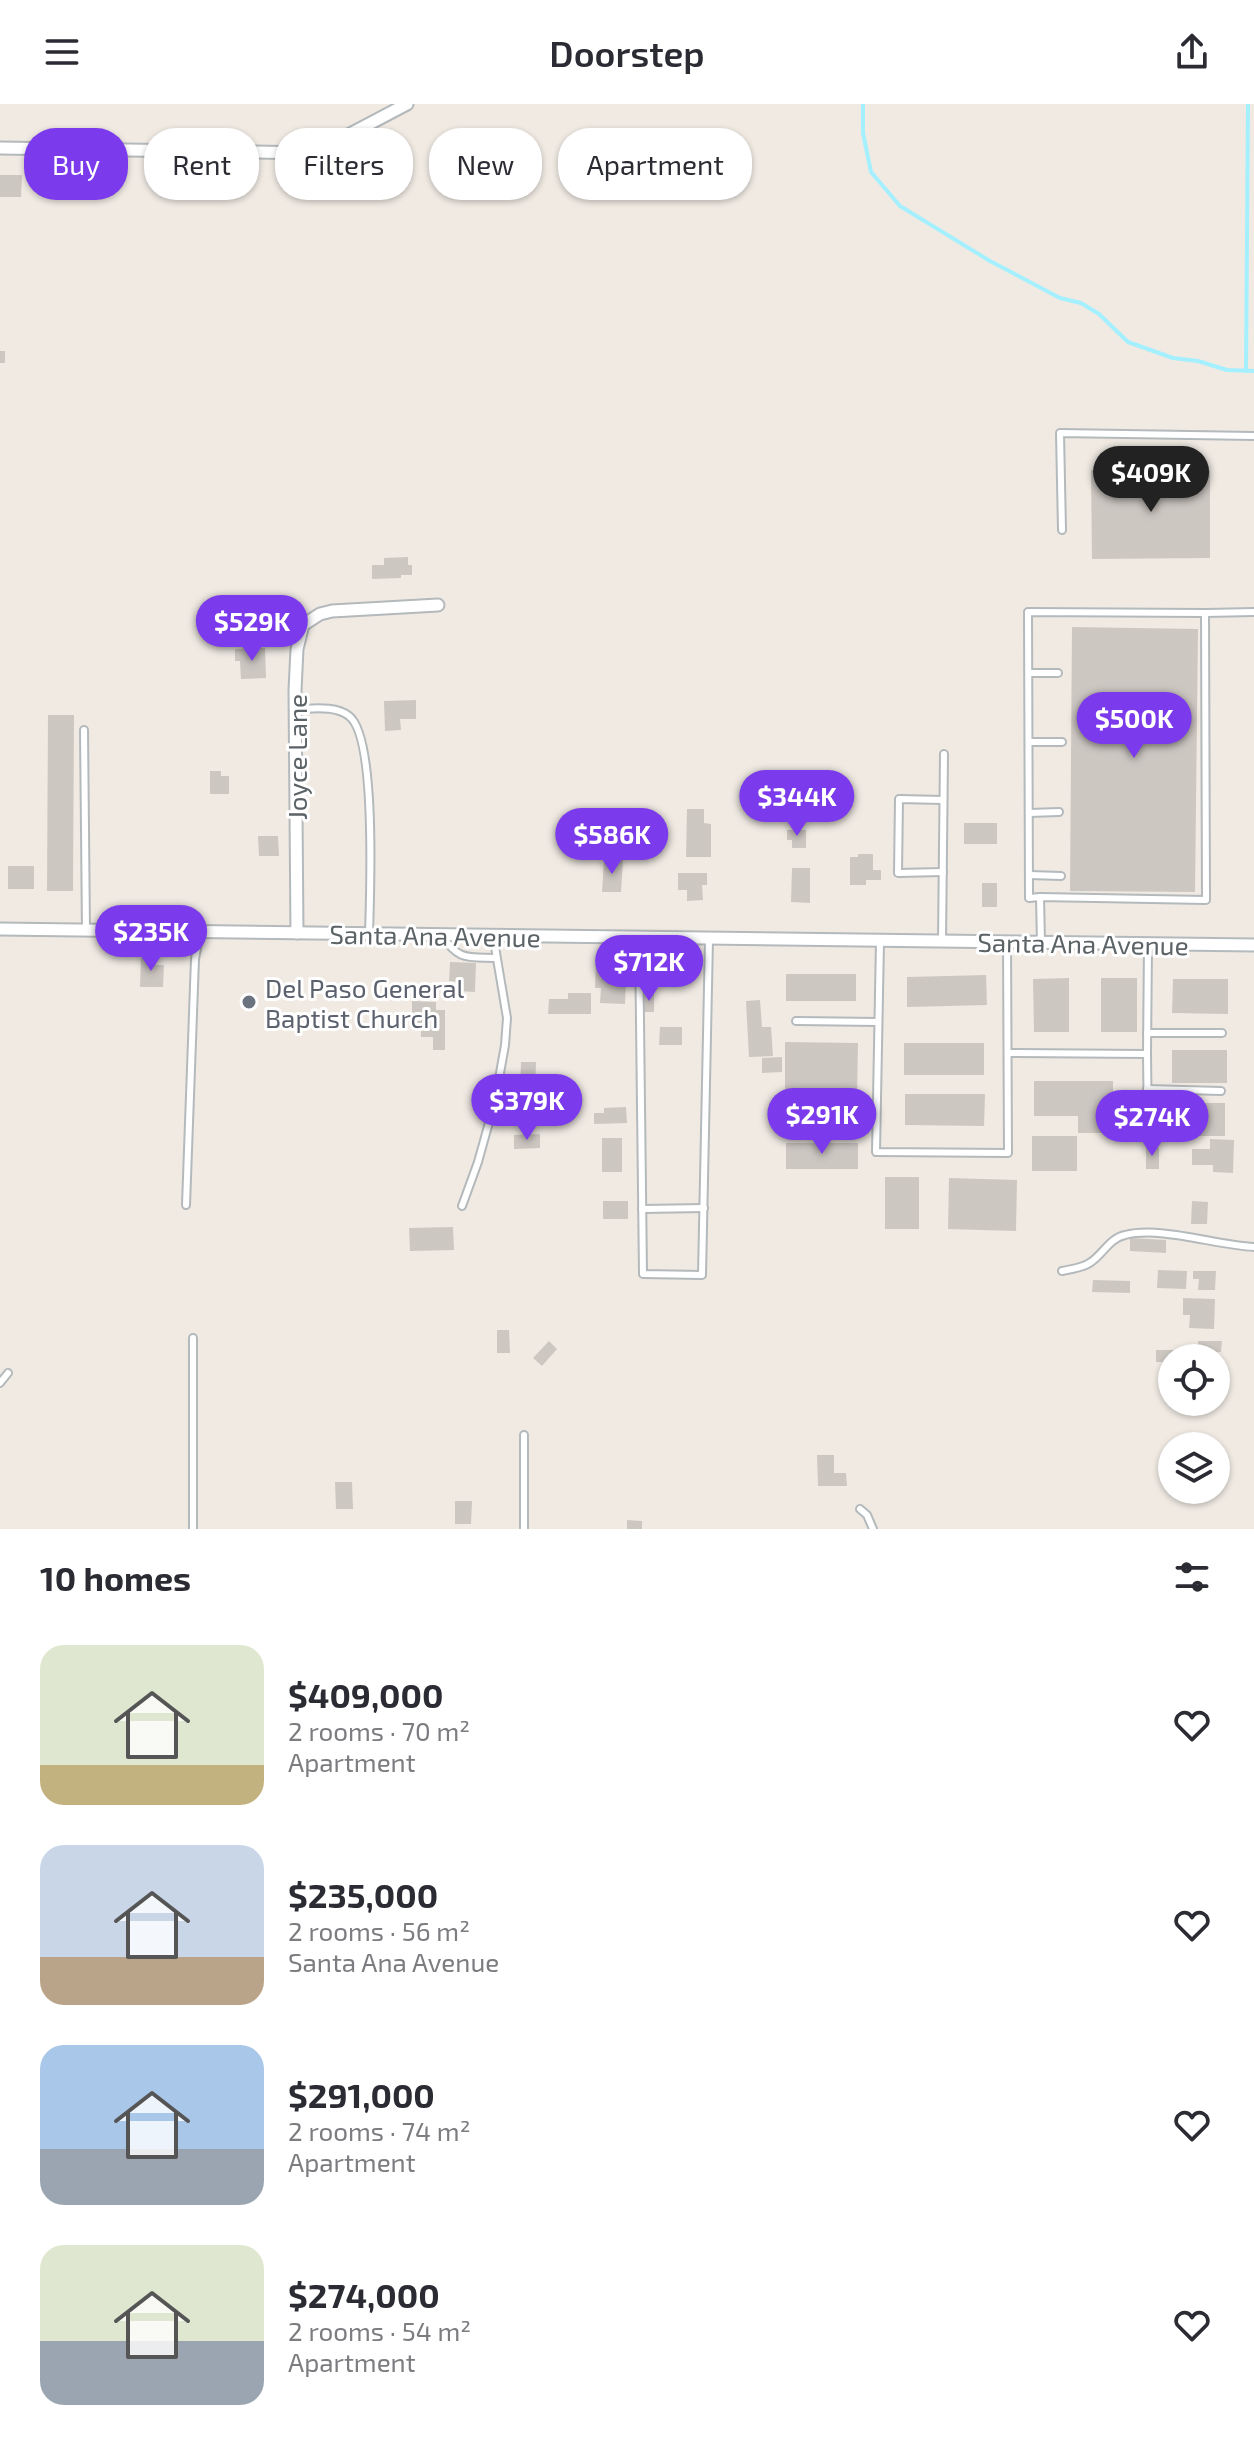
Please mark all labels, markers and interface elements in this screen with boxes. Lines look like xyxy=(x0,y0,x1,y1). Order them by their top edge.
icon: menu xyxy=(40,30,84,74)
icon: share xyxy=(1170,30,1214,74)
text: Doorstep xyxy=(549,31,705,74)
chip: Buy xyxy=(24,128,128,200)
chip: Rent xyxy=(144,128,259,200)
chip: Filters xyxy=(275,128,413,200)
chip: New xyxy=(429,128,542,200)
chip: Apartment xyxy=(558,128,752,200)
pin: $409K xyxy=(1095,446,1207,514)
text: $409K xyxy=(1111,456,1191,487)
pin: $529K xyxy=(196,595,308,663)
text: $529K xyxy=(214,605,290,636)
pin: $500K xyxy=(1078,692,1190,760)
street label: Joyce Lane xyxy=(281,694,312,820)
text: $500K xyxy=(1095,702,1173,733)
pin: $344K xyxy=(741,770,853,838)
text: $344K xyxy=(757,780,837,811)
pin: $586K xyxy=(556,808,668,876)
text: $586K xyxy=(573,818,651,849)
pin: $235K xyxy=(95,905,207,973)
text: $235K xyxy=(113,915,189,946)
street label: Santa Ana Avenue xyxy=(329,918,541,952)
street label: Santa Ana Avenue xyxy=(977,926,1189,960)
pin: $712K xyxy=(593,935,705,1003)
text: $712K xyxy=(613,945,685,976)
place label: Del Paso General Baptist Church xyxy=(265,972,464,1033)
marker: Del Paso General Baptist Church xyxy=(240,993,258,1011)
pin: $379K xyxy=(471,1074,583,1142)
text: $379K xyxy=(489,1084,565,1115)
pin: $291K xyxy=(766,1088,878,1156)
pin: $274K xyxy=(1096,1090,1208,1158)
text: $291K xyxy=(785,1098,859,1129)
text: $274K xyxy=(1114,1100,1190,1131)
map controls xyxy=(1158,1344,1230,1504)
button: locate xyxy=(1158,1344,1230,1416)
button: layers xyxy=(1158,1432,1230,1504)
icon: filters xyxy=(1170,1555,1214,1599)
text: 10 homes xyxy=(40,1557,191,1598)
text: $409,000 xyxy=(288,1674,443,1715)
icon: home xyxy=(104,1677,200,1773)
icon: heart xyxy=(1170,1703,1214,1747)
text: 2 rooms · 70 m² xyxy=(288,1715,470,1746)
text: Apartment xyxy=(288,1746,416,1777)
text: $235,000 xyxy=(288,1874,438,1915)
icon: home xyxy=(104,1877,200,1973)
icon: heart xyxy=(1170,1903,1214,1947)
text: 2 rooms · 56 m² xyxy=(288,1915,470,1946)
text: Santa Ana Avenue xyxy=(288,1946,499,1977)
text: $291,000 xyxy=(288,2074,435,2115)
icon: home xyxy=(104,2077,200,2173)
icon: heart xyxy=(1170,2103,1214,2147)
text: 2 rooms · 74 m² xyxy=(288,2115,470,2146)
text: Apartment xyxy=(288,2146,416,2177)
text: $274,000 xyxy=(288,2274,440,2315)
icon: home xyxy=(104,2277,200,2373)
icon: heart xyxy=(1170,2303,1214,2347)
text: 2 rooms · 54 m² xyxy=(288,2315,471,2346)
text: Apartment xyxy=(288,2346,416,2377)

